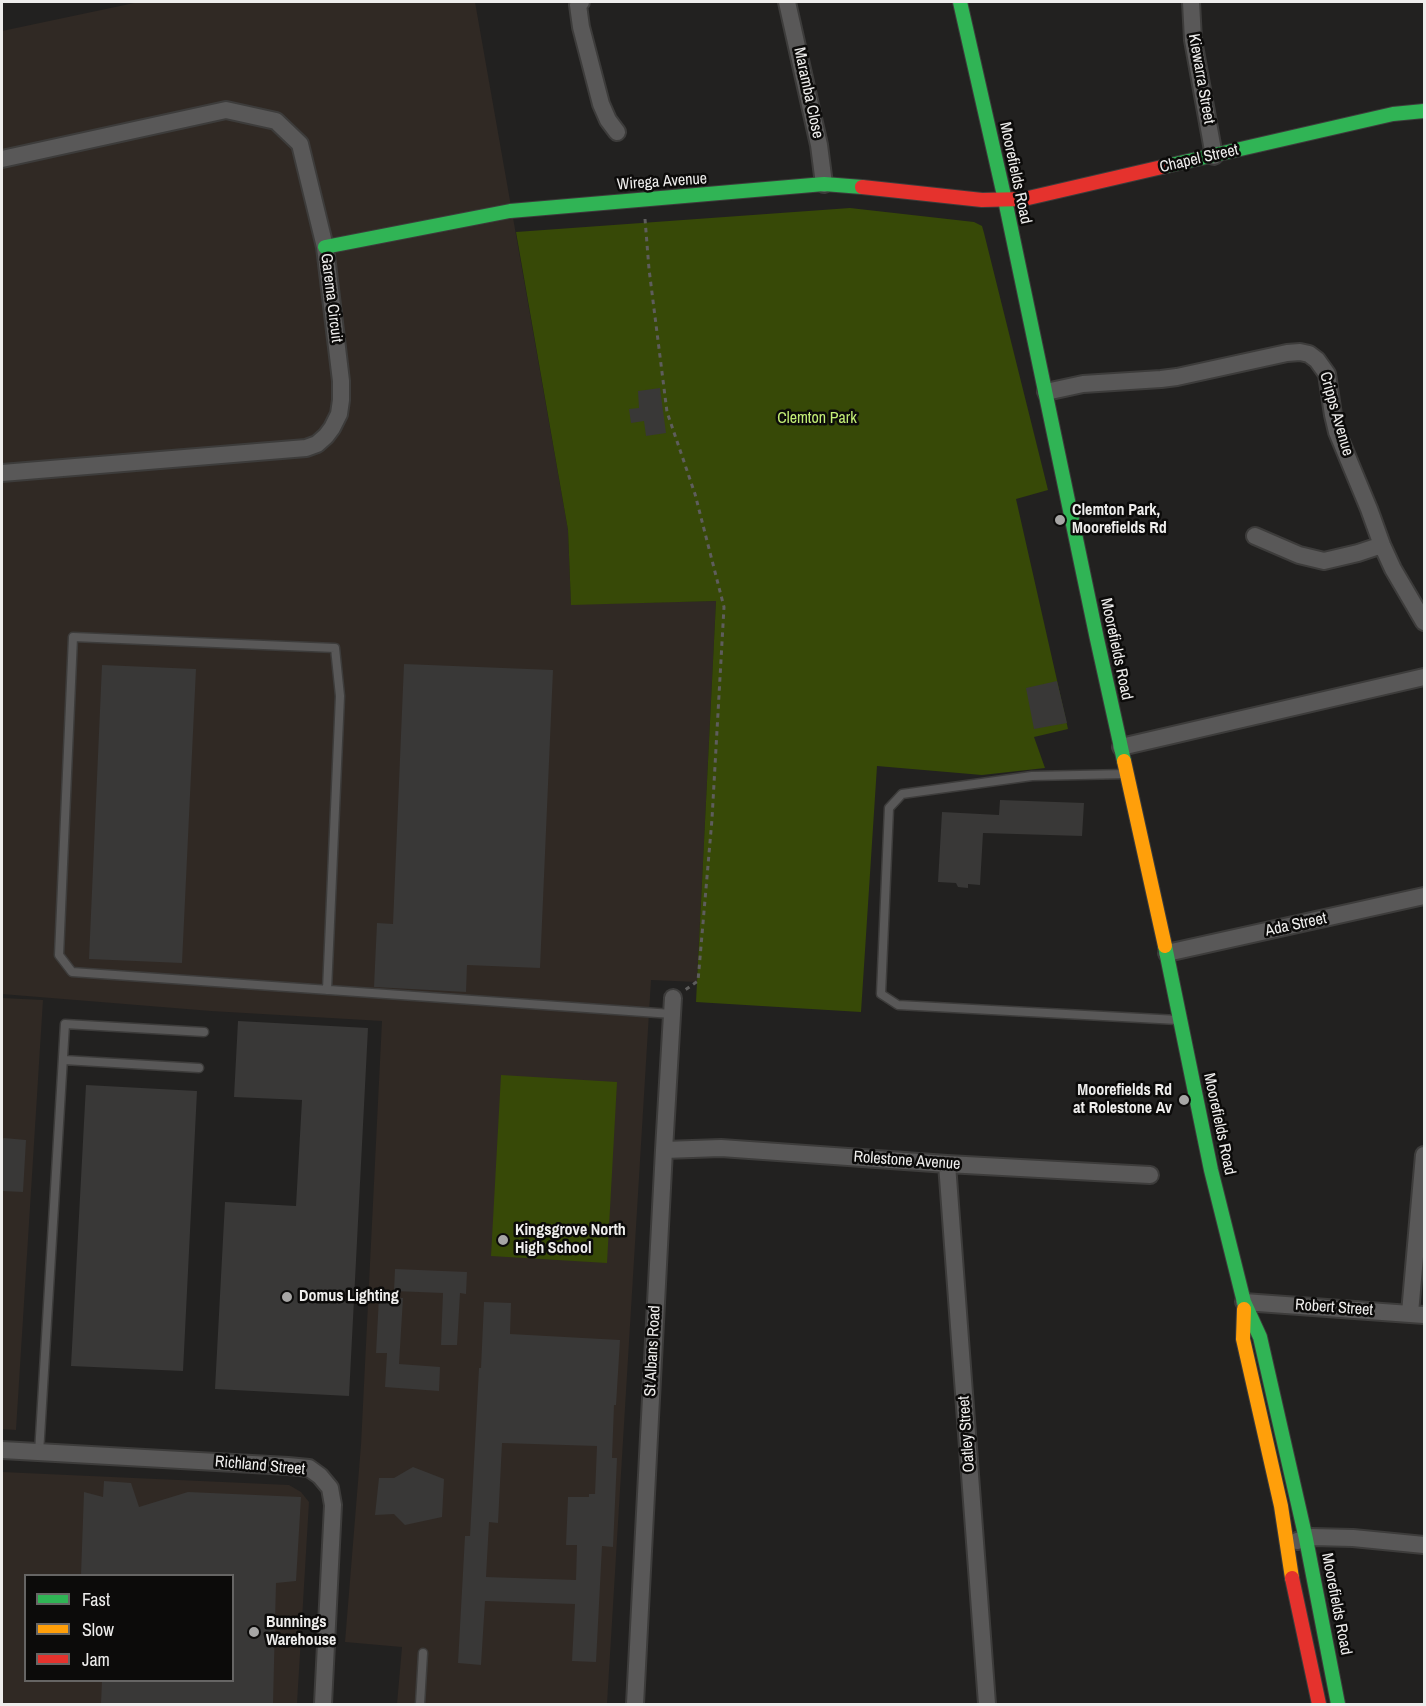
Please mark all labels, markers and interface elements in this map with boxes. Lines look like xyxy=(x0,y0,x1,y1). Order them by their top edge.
street label: Kiewarra Street xyxy=(1184,32,1218,126)
street label: Maramba Close xyxy=(789,46,827,140)
street label: Moorefields Road xyxy=(995,120,1035,226)
street label: Chapel Street xyxy=(1158,141,1240,177)
street label: Wirega Avenue xyxy=(616,169,708,195)
street label: Garema Circuit xyxy=(316,252,346,344)
street label: Cripps Avenue xyxy=(1315,370,1357,458)
park label: Clemton Park xyxy=(777,409,857,429)
place label: Clemton Park, Moorefields Rd xyxy=(1072,501,1167,539)
marker: Clemton Park, Moorefields Rd xyxy=(1053,513,1067,527)
street label: Moorefields Road xyxy=(1096,596,1136,702)
street label: Ada Street xyxy=(1264,909,1328,941)
street label: Moorefields Road xyxy=(1199,1071,1239,1177)
place label: Moorefields Rd at Rolestone Av xyxy=(1073,1081,1172,1119)
marker: Moorefields Rd at Rolestone Av xyxy=(1177,1093,1191,1107)
street label: Rolestone Avenue xyxy=(853,1148,961,1174)
place label: Kingsgrove North High School xyxy=(515,1221,626,1259)
marker: Kingsgrove North High School xyxy=(496,1233,510,1247)
place label: Domus Lighting xyxy=(299,1287,399,1307)
marker: Domus Lighting xyxy=(280,1290,294,1304)
street label: Robert Street xyxy=(1294,1296,1374,1320)
street label: St Albans Road xyxy=(641,1305,665,1397)
street label: Oatley Street xyxy=(955,1395,979,1473)
street label: Richland Street xyxy=(214,1452,306,1480)
street label: Moorefields Road xyxy=(1317,1551,1355,1657)
legend xyxy=(24,1574,234,1682)
text: Fast xyxy=(82,1587,110,1612)
place label: Bunnings Warehouse xyxy=(266,1613,336,1651)
text: Slow xyxy=(82,1617,114,1642)
marker: Bunnings Warehouse xyxy=(247,1625,261,1639)
text: Jam xyxy=(82,1647,110,1672)

